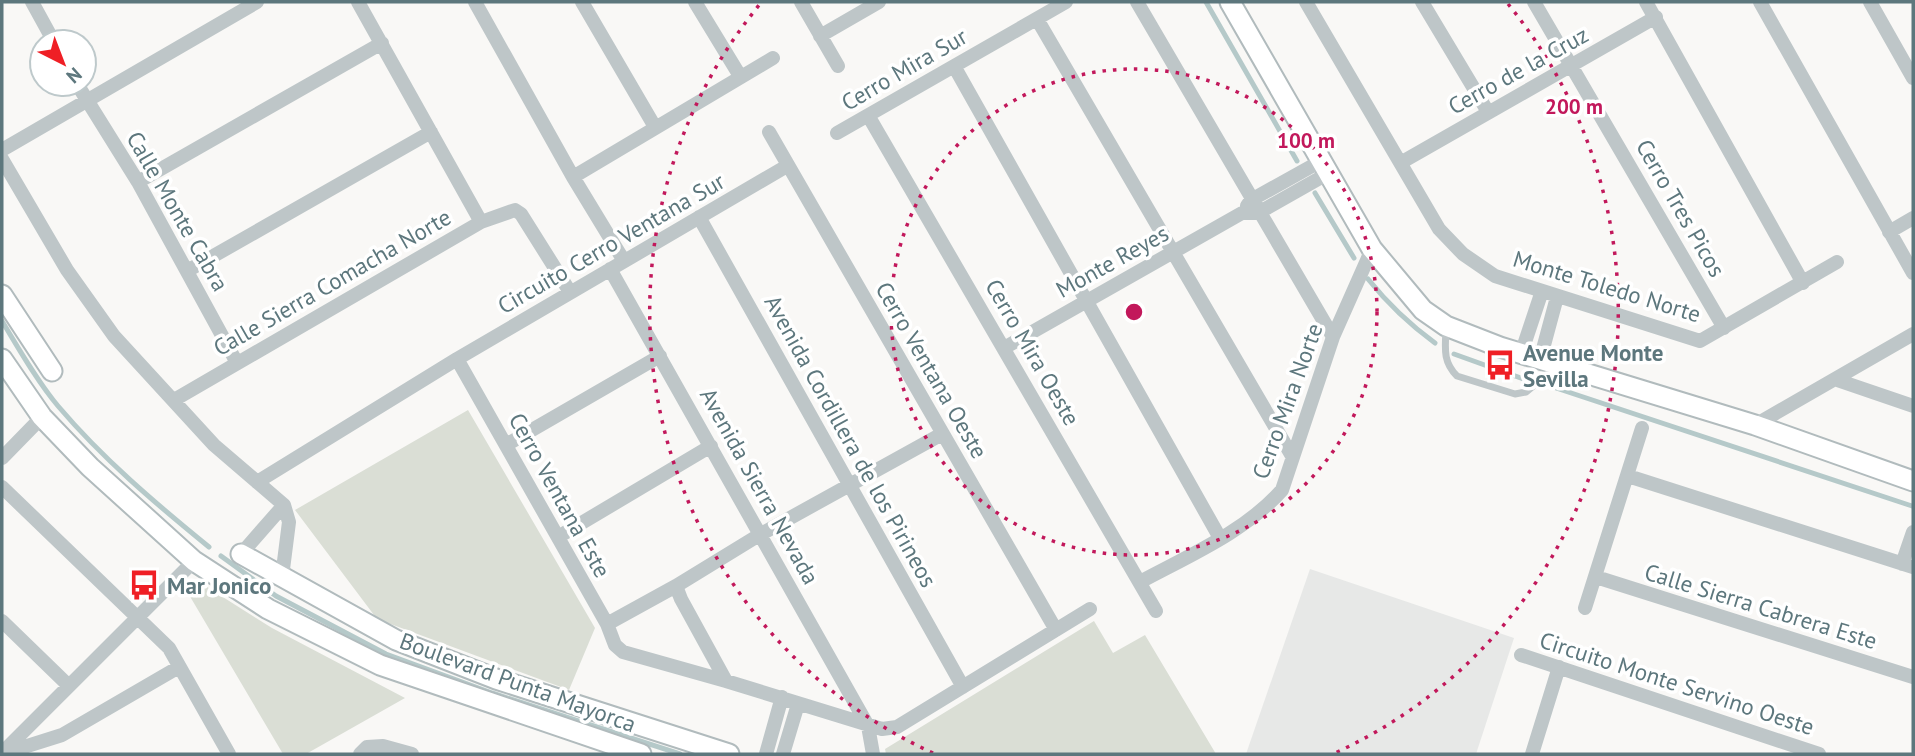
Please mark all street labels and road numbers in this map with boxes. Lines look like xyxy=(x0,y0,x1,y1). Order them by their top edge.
street label: Cerro de la Cruz xyxy=(1443,20,1593,120)
street label: Cerro Mira Sur xyxy=(836,21,972,117)
street label: Calle Monte Cabra xyxy=(121,126,235,296)
street label: Cerro Tres Picos xyxy=(1630,134,1732,282)
street label: Circuito Cerro Ventana Sur xyxy=(492,166,730,320)
street label: Calle Sierra Comacha Norte xyxy=(208,202,456,362)
street label: Monte Reyes xyxy=(1051,218,1173,304)
street label: Monte Toledo Norte xyxy=(1510,244,1704,328)
street label: Cerro Mira Oeste xyxy=(979,274,1087,430)
street label: Cerro Ventana Oeste xyxy=(870,277,994,463)
street label: Avenida Cordillera de los Pirineos xyxy=(758,290,944,592)
street label: Cerro Mira Norte xyxy=(1245,319,1329,483)
street label: Avenida Sierra Nevada xyxy=(694,383,826,589)
street label: Cerro Ventana Este xyxy=(503,407,617,583)
street label: Calle Sierra Cabrera Este xyxy=(1641,557,1881,655)
street label: Circuito Monte Servino Oeste xyxy=(1536,625,1818,741)
street label: Boulevard Punta Mayorca xyxy=(396,626,640,738)

